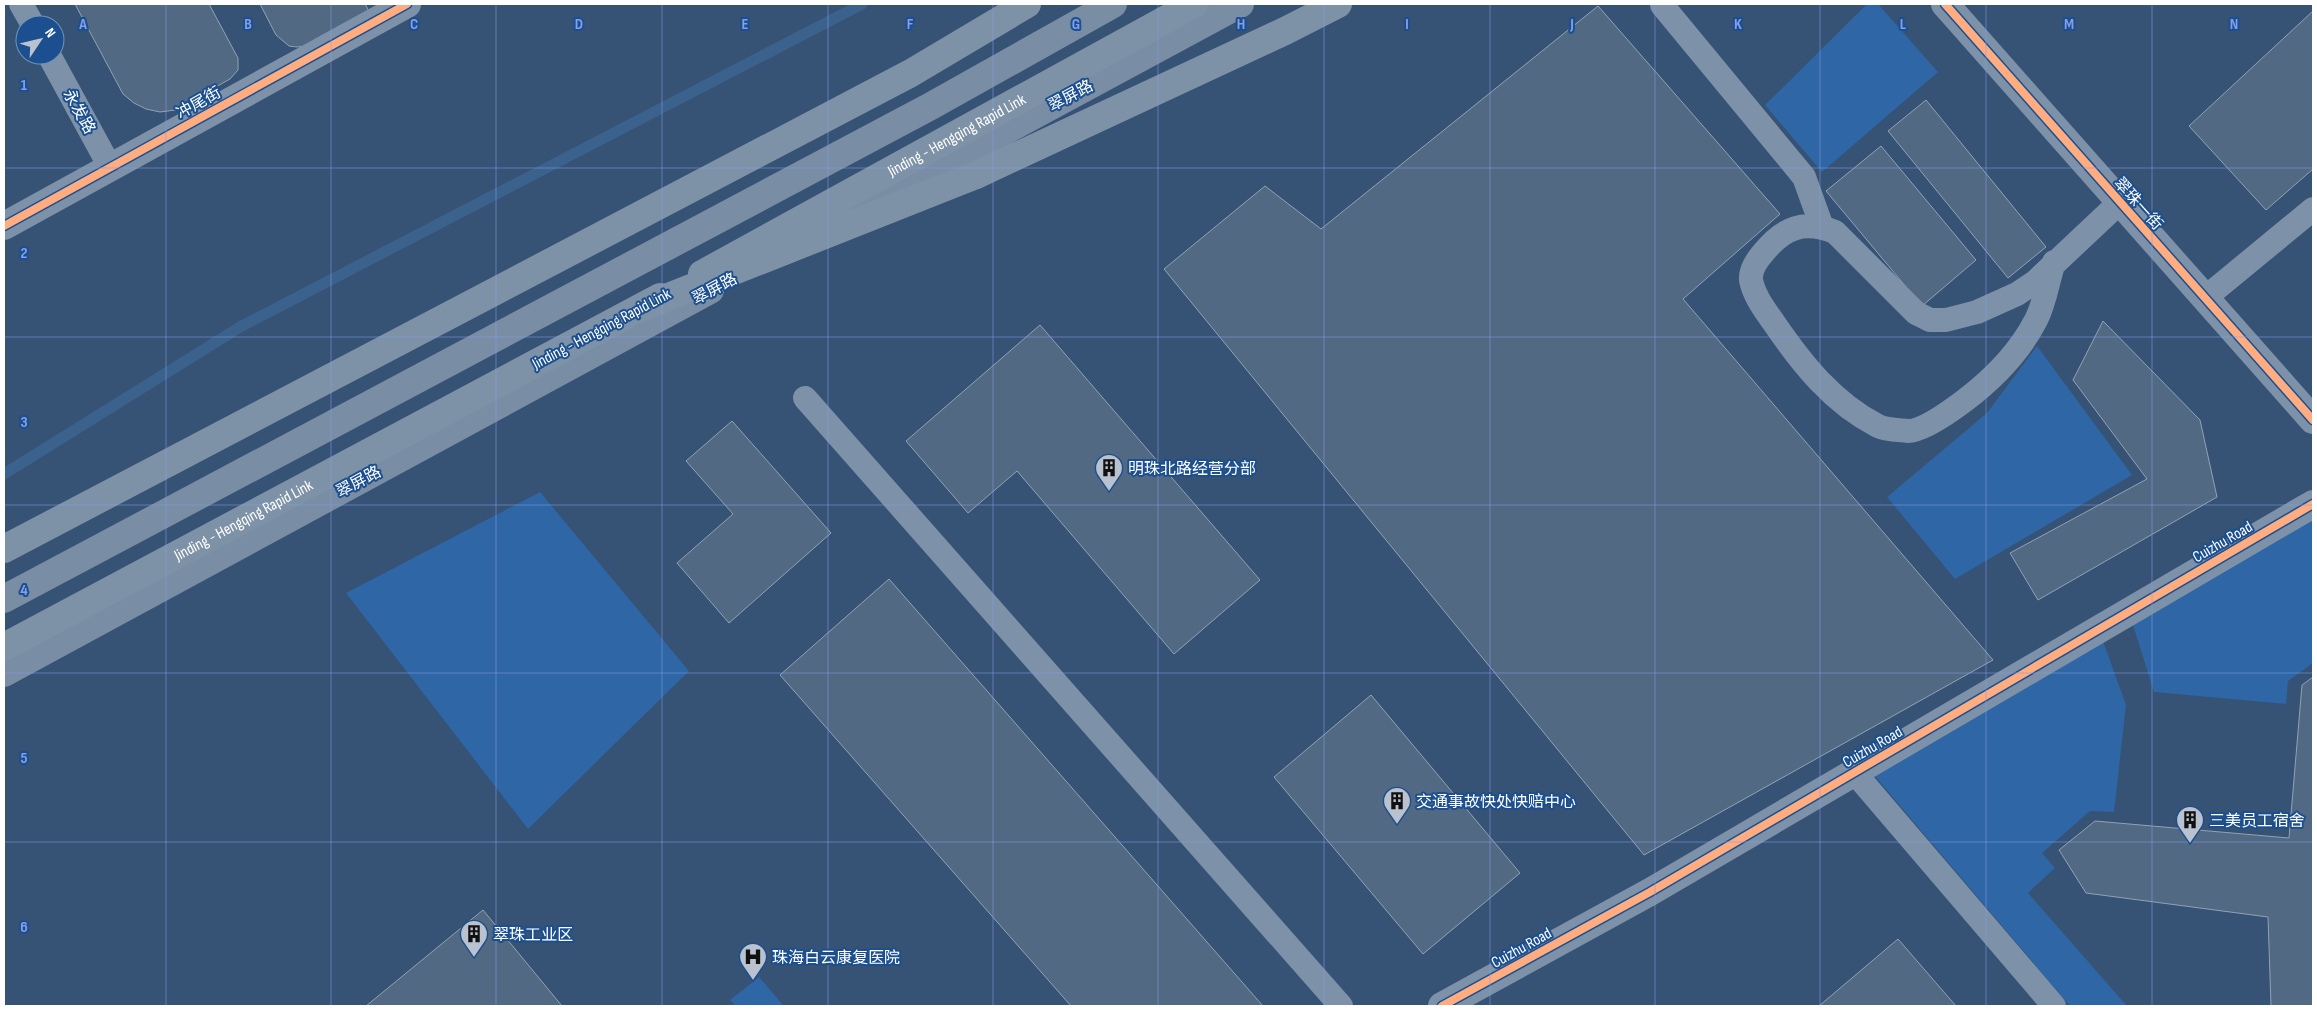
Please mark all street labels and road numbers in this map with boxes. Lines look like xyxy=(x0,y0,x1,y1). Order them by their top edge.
street label: 翠屏路 xyxy=(1045,77,1096,116)
street label: 冲尾街 xyxy=(173,83,224,123)
street label: 永发路 xyxy=(59,86,99,137)
street label: Jinding - Hengqing Rapid Link xyxy=(884,90,1029,182)
street label: 翠珠一街 xyxy=(2109,174,2166,234)
street label: 翠屏路 xyxy=(689,270,740,309)
street label: Jinding - Hengqing Rapid Link xyxy=(528,285,674,374)
street label: 翠屏路 xyxy=(333,463,384,502)
street label: Jinding - Hengqing Rapid Link xyxy=(170,476,316,566)
street label: Cuizhu Road xyxy=(2189,518,2256,567)
street label: Cuizhu Road xyxy=(1839,723,1906,772)
street label: Cuizhu Road xyxy=(1488,924,1555,973)

